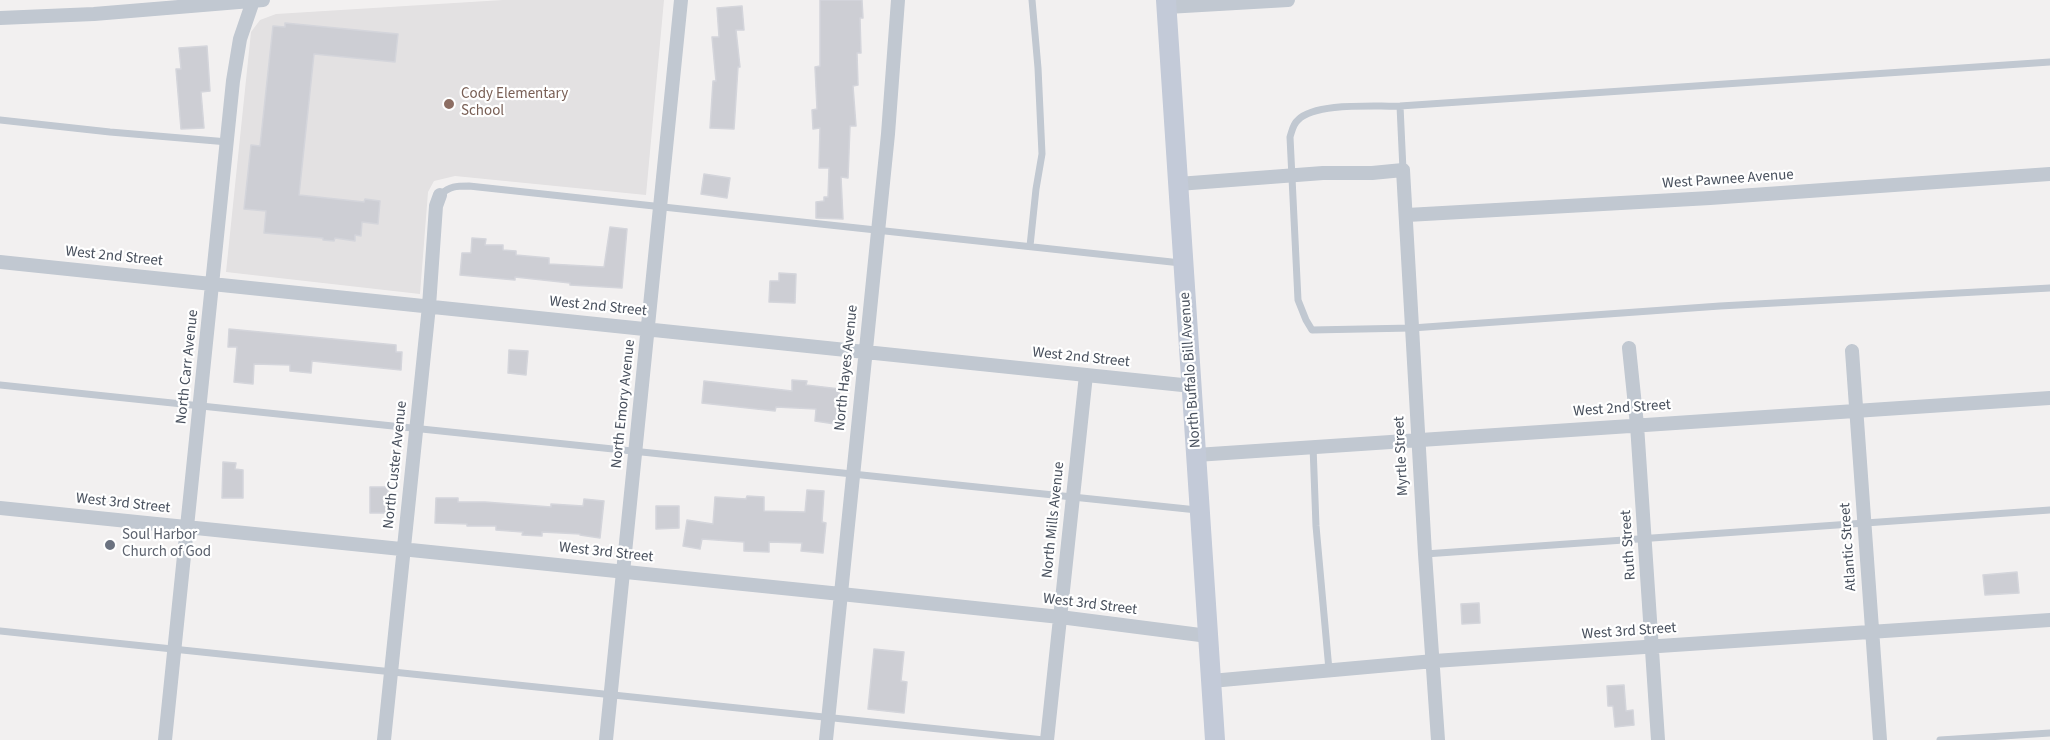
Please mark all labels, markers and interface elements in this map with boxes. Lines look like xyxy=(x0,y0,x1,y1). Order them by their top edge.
place label: Cody Elementary School xyxy=(461,86,568,121)
marker: Cody Elementary School xyxy=(442,97,456,111)
street label: West Pawnee Avenue xyxy=(1662,166,1794,194)
street label: West 2nd Street xyxy=(64,243,164,271)
street label: North Buffalo Bill Avenue xyxy=(1177,291,1205,449)
street label: West 2nd Street xyxy=(548,293,648,321)
street label: North Hayes Avenue xyxy=(831,304,863,432)
street label: North Carr Avenue xyxy=(173,309,203,425)
street label: North Emory Avenue xyxy=(608,339,640,469)
street label: West 2nd Street xyxy=(1031,344,1131,372)
street label: West 2nd Street xyxy=(1573,397,1671,421)
street label: North Custer Avenue xyxy=(380,400,412,530)
street label: Myrtle Street xyxy=(1391,416,1413,496)
street label: North Mills Avenue xyxy=(1039,461,1069,579)
street label: West 3rd Street xyxy=(75,490,171,518)
street label: Atlantic Street xyxy=(1837,502,1861,592)
street label: Ruth Street xyxy=(1618,509,1640,581)
place label: Soul Harbor Church of God xyxy=(122,527,211,562)
marker: Soul Harbor Church of God xyxy=(103,538,117,552)
street label: West 3rd Street xyxy=(558,539,654,567)
street label: West 3rd Street xyxy=(1042,590,1138,620)
street label: West 3rd Street xyxy=(1581,620,1677,644)

